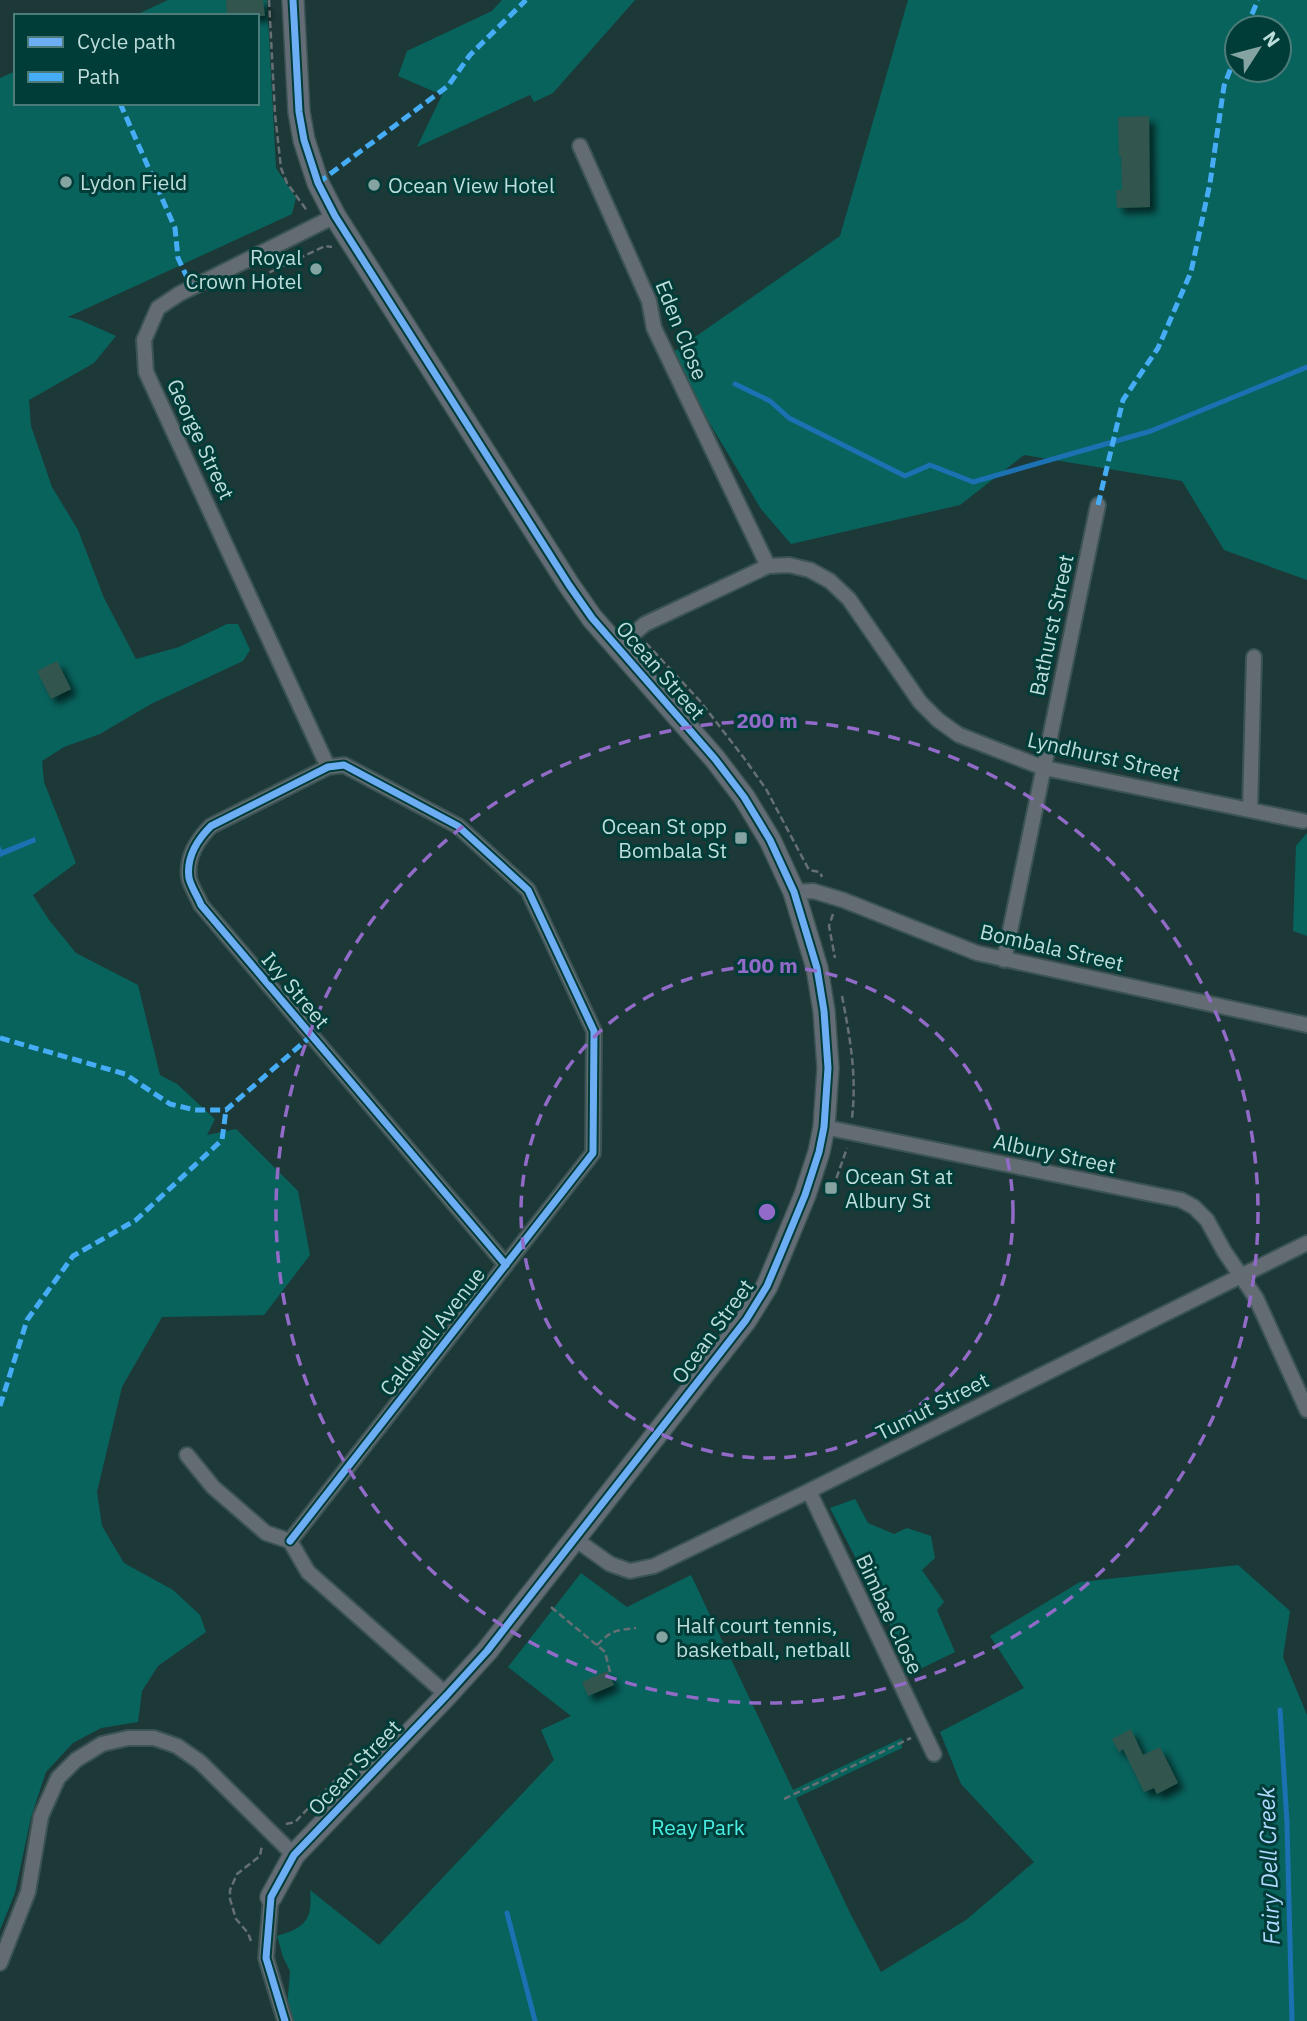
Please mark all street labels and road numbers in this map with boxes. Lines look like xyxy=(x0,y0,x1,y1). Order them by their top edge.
street label: Eden Close xyxy=(649,276,715,384)
street label: George Street xyxy=(161,374,241,504)
street label: Bathurst Street xyxy=(1022,552,1080,698)
street label: Ocean Street xyxy=(610,615,712,725)
street label: Lyndhurst Street xyxy=(1025,725,1183,787)
street label: Bombala Street xyxy=(977,917,1127,977)
street label: Ivy Street xyxy=(256,946,336,1034)
street label: Albury Street xyxy=(991,1126,1119,1180)
street label: Caldwell Avenue xyxy=(373,1261,491,1401)
street label: Ocean Street xyxy=(665,1273,759,1389)
street label: Tumut Street xyxy=(871,1366,993,1446)
street label: Bimbae Close xyxy=(850,1549,930,1679)
street label: Ocean Street xyxy=(301,1713,407,1821)

